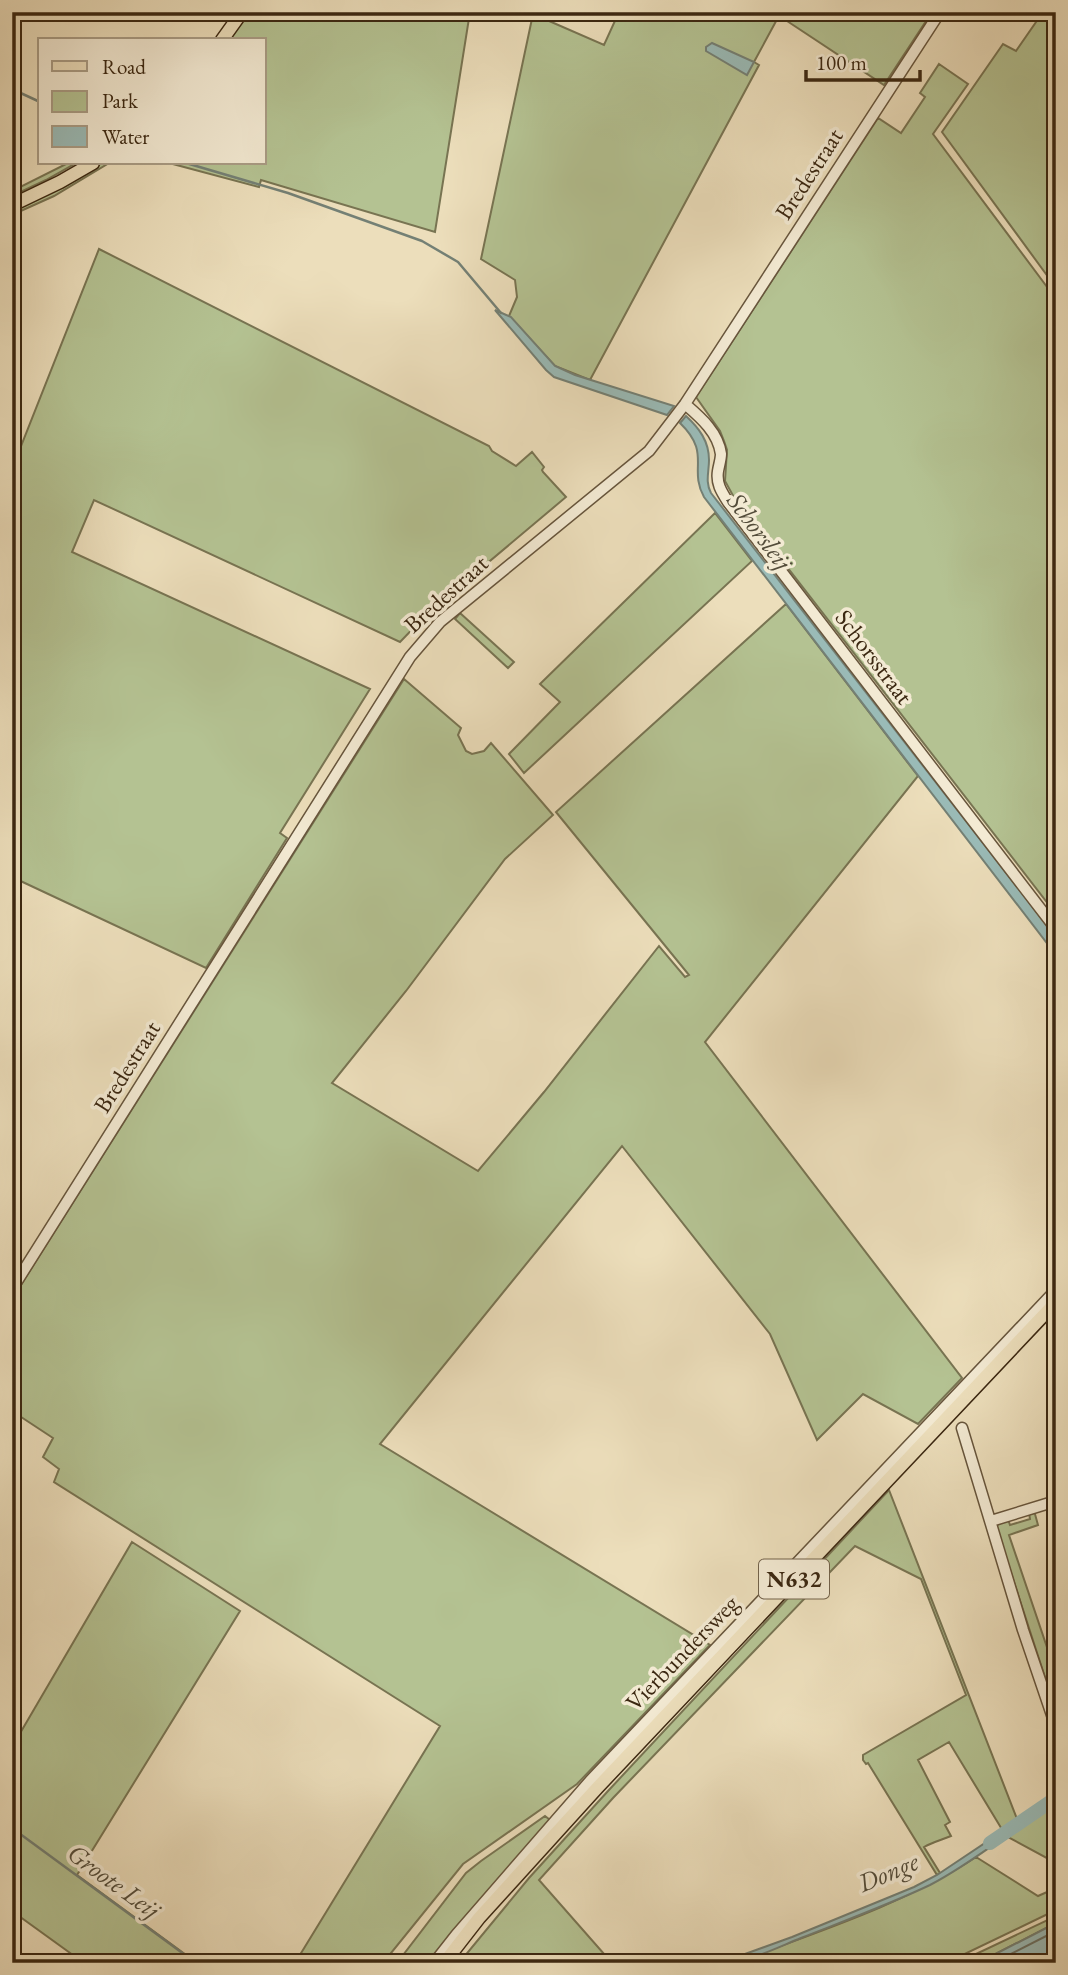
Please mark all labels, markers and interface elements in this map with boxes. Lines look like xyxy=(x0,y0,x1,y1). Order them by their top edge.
legend xyxy=(38,38,266,164)
scale bar xyxy=(806,38,919,82)
text: 100 m xyxy=(816,49,867,76)
text: Road xyxy=(102,53,146,80)
text: Park xyxy=(102,87,139,114)
street label: Bredestraat xyxy=(768,122,850,225)
text: Water xyxy=(102,123,149,150)
water label: Schorsleij xyxy=(719,484,801,578)
street label: Bredestraat xyxy=(397,547,495,640)
street label: Schorsstraat xyxy=(829,603,920,711)
street label: Bredestraat xyxy=(86,1015,167,1119)
road number: N632 xyxy=(759,1560,829,1598)
street label: Vierbundersweg xyxy=(619,1588,745,1717)
water label: Groote Leij xyxy=(61,1836,168,1927)
water label: Donge xyxy=(852,1844,925,1900)

